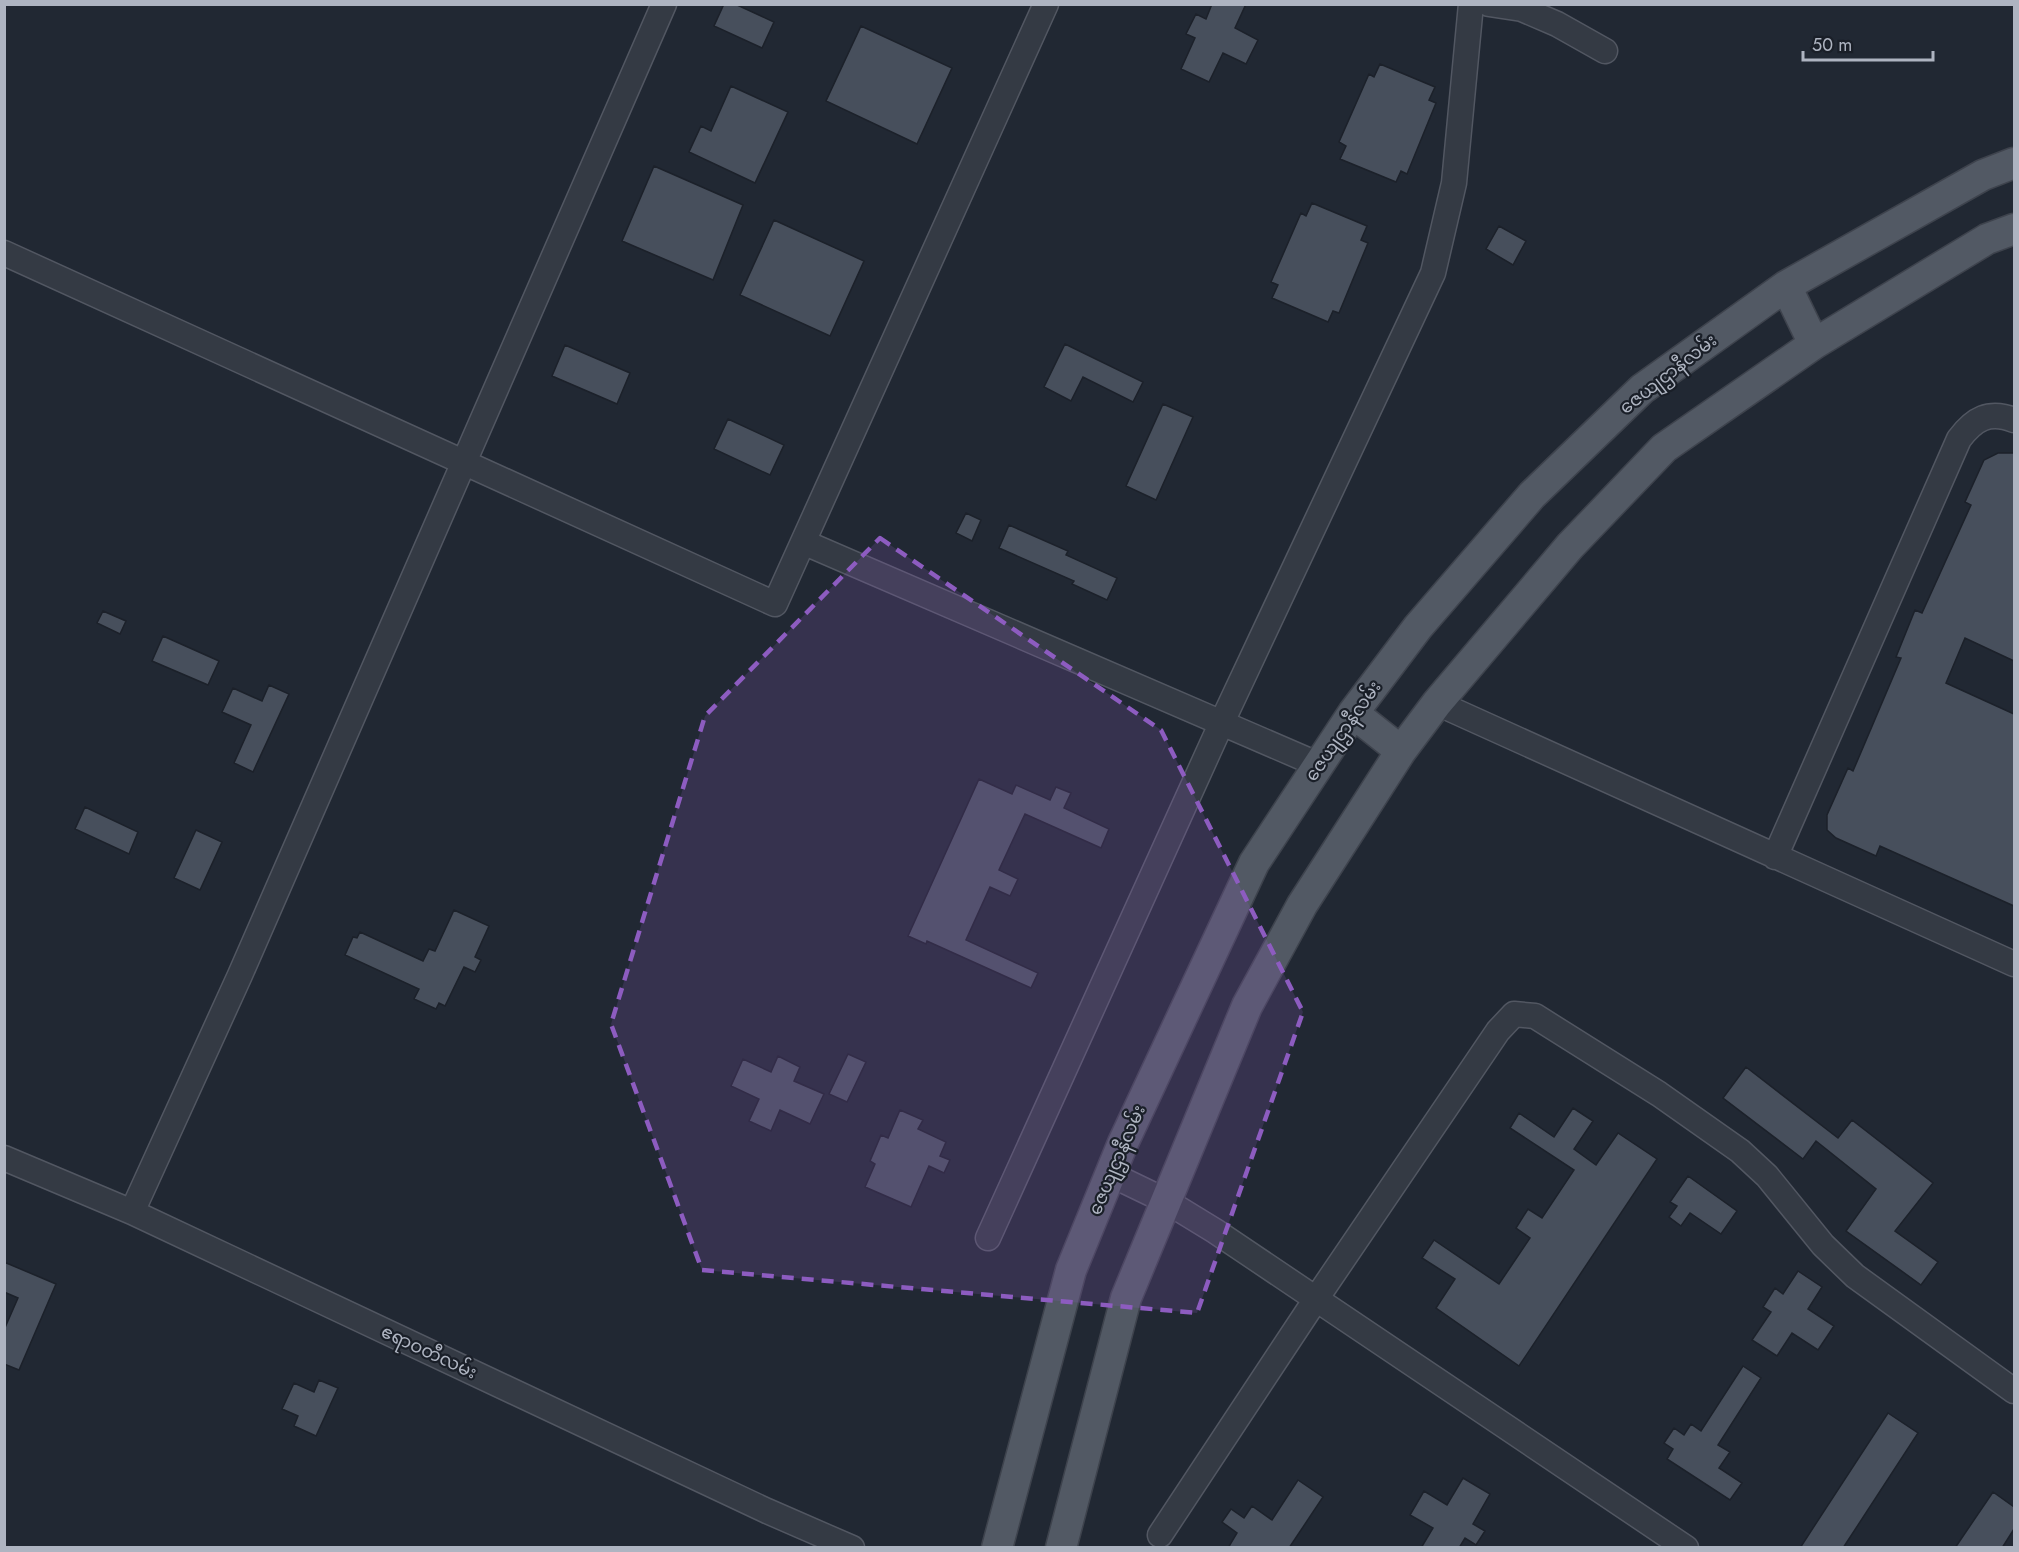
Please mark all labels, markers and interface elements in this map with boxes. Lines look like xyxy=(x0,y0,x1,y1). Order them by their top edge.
scale bar xyxy=(1803,24,1934,62)
text: 50 m xyxy=(1812,32,1852,58)
street label: ဇေယျဌာနီလမ်း xyxy=(1613,327,1723,422)
street label: ဇေယျဌာနီလမ်း xyxy=(1298,675,1389,788)
street label: ဇေယျဌာနီလမ်း xyxy=(1081,1101,1154,1220)
street label: ဧရာဝတီလမ်း xyxy=(376,1318,482,1387)

